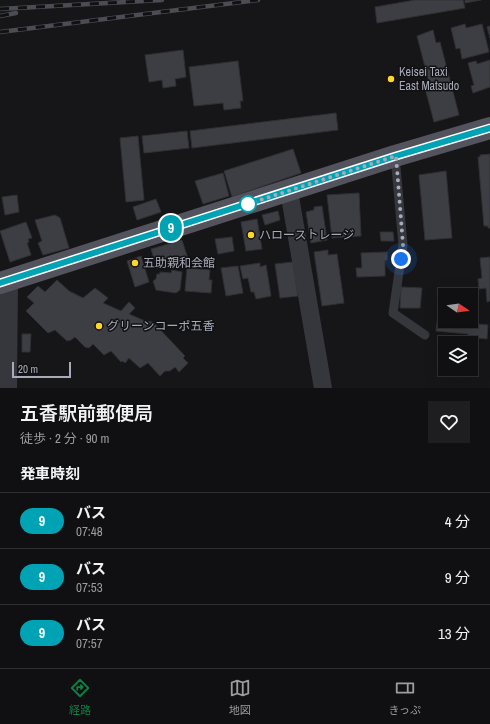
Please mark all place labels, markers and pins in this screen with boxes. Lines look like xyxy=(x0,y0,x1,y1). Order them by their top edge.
place label: Keisei Taxi East Matsudo xyxy=(399,64,459,94)
marker: Keisei Taxi East Matsudo xyxy=(386,74,396,84)
unlabelled marker xyxy=(239,195,257,213)
place label: ハローストレージ xyxy=(259,227,354,243)
marker: ハローストレージ xyxy=(246,230,256,240)
place label: 五助親和会館 xyxy=(143,255,215,271)
marker: 五助親和会館 xyxy=(130,258,140,268)
place label: グリーンコーポ五香 xyxy=(107,318,214,334)
marker: グリーンコーポ五香 xyxy=(94,321,104,331)

